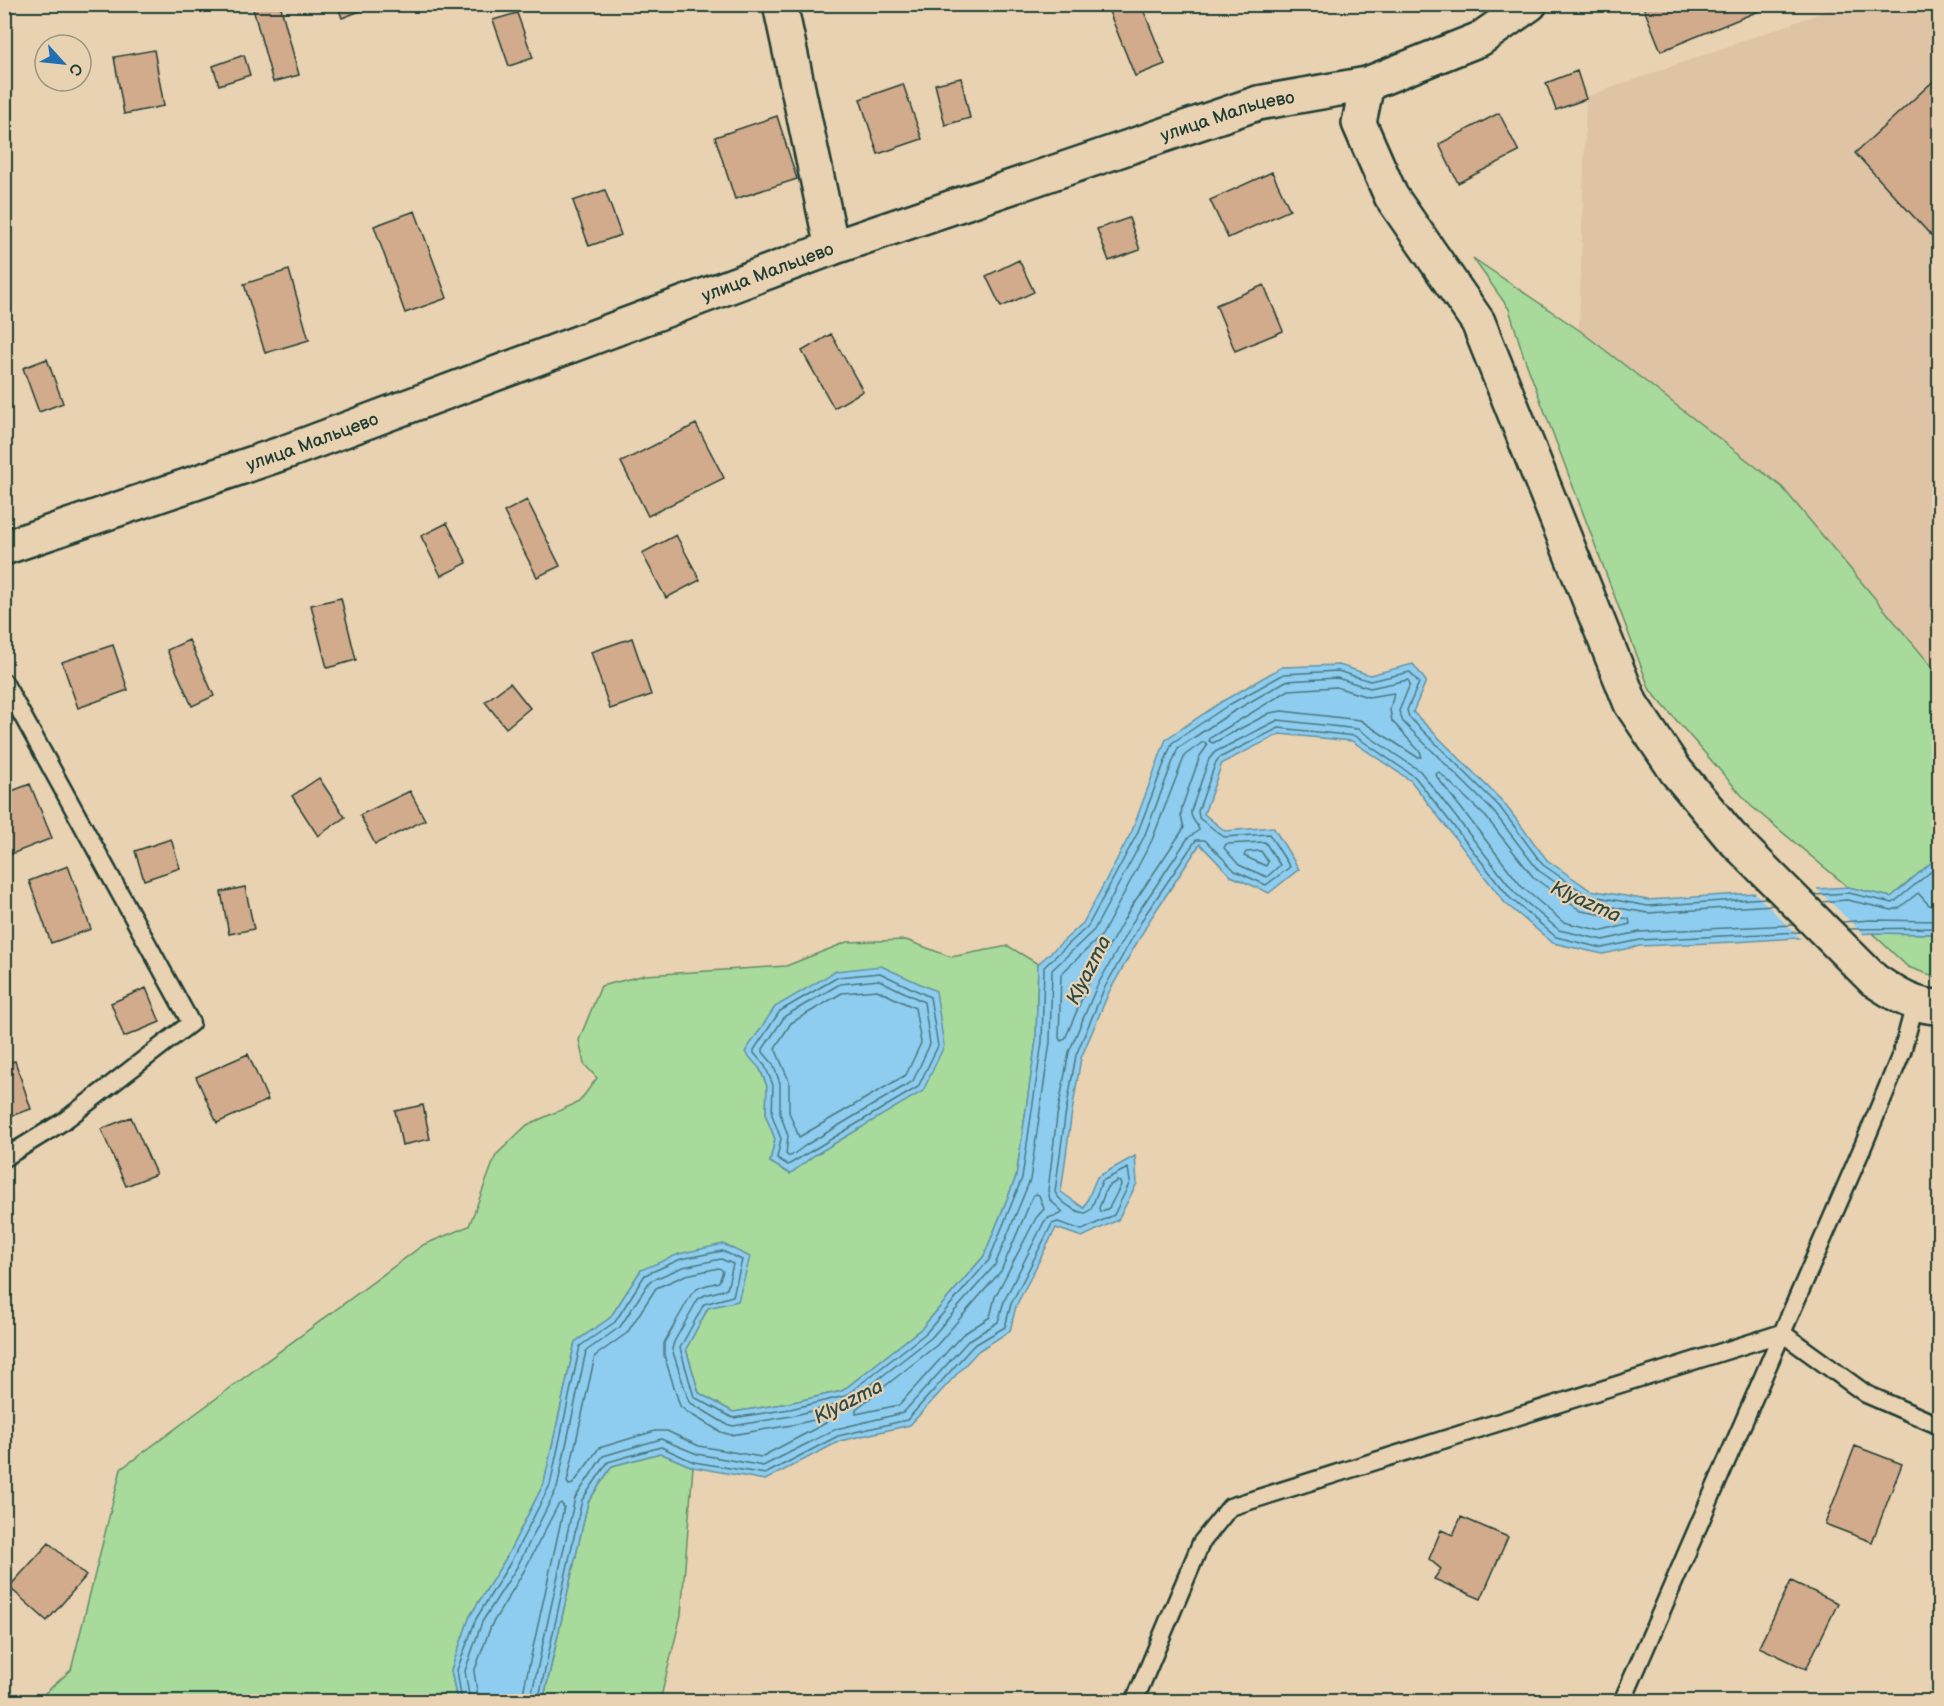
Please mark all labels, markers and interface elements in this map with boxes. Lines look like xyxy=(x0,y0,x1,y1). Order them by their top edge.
north arrow xyxy=(33,33,93,93)
text: С xyxy=(64,60,86,78)
street label: улица Мальцево xyxy=(1158,87,1296,146)
street label: улица Мальцево xyxy=(699,238,837,307)
street label: улица Мальцево xyxy=(244,408,381,476)
water label: Klyazma xyxy=(1547,876,1624,928)
water label: Klyazma xyxy=(1061,932,1116,1009)
water label: Klyazma xyxy=(810,1374,887,1429)

